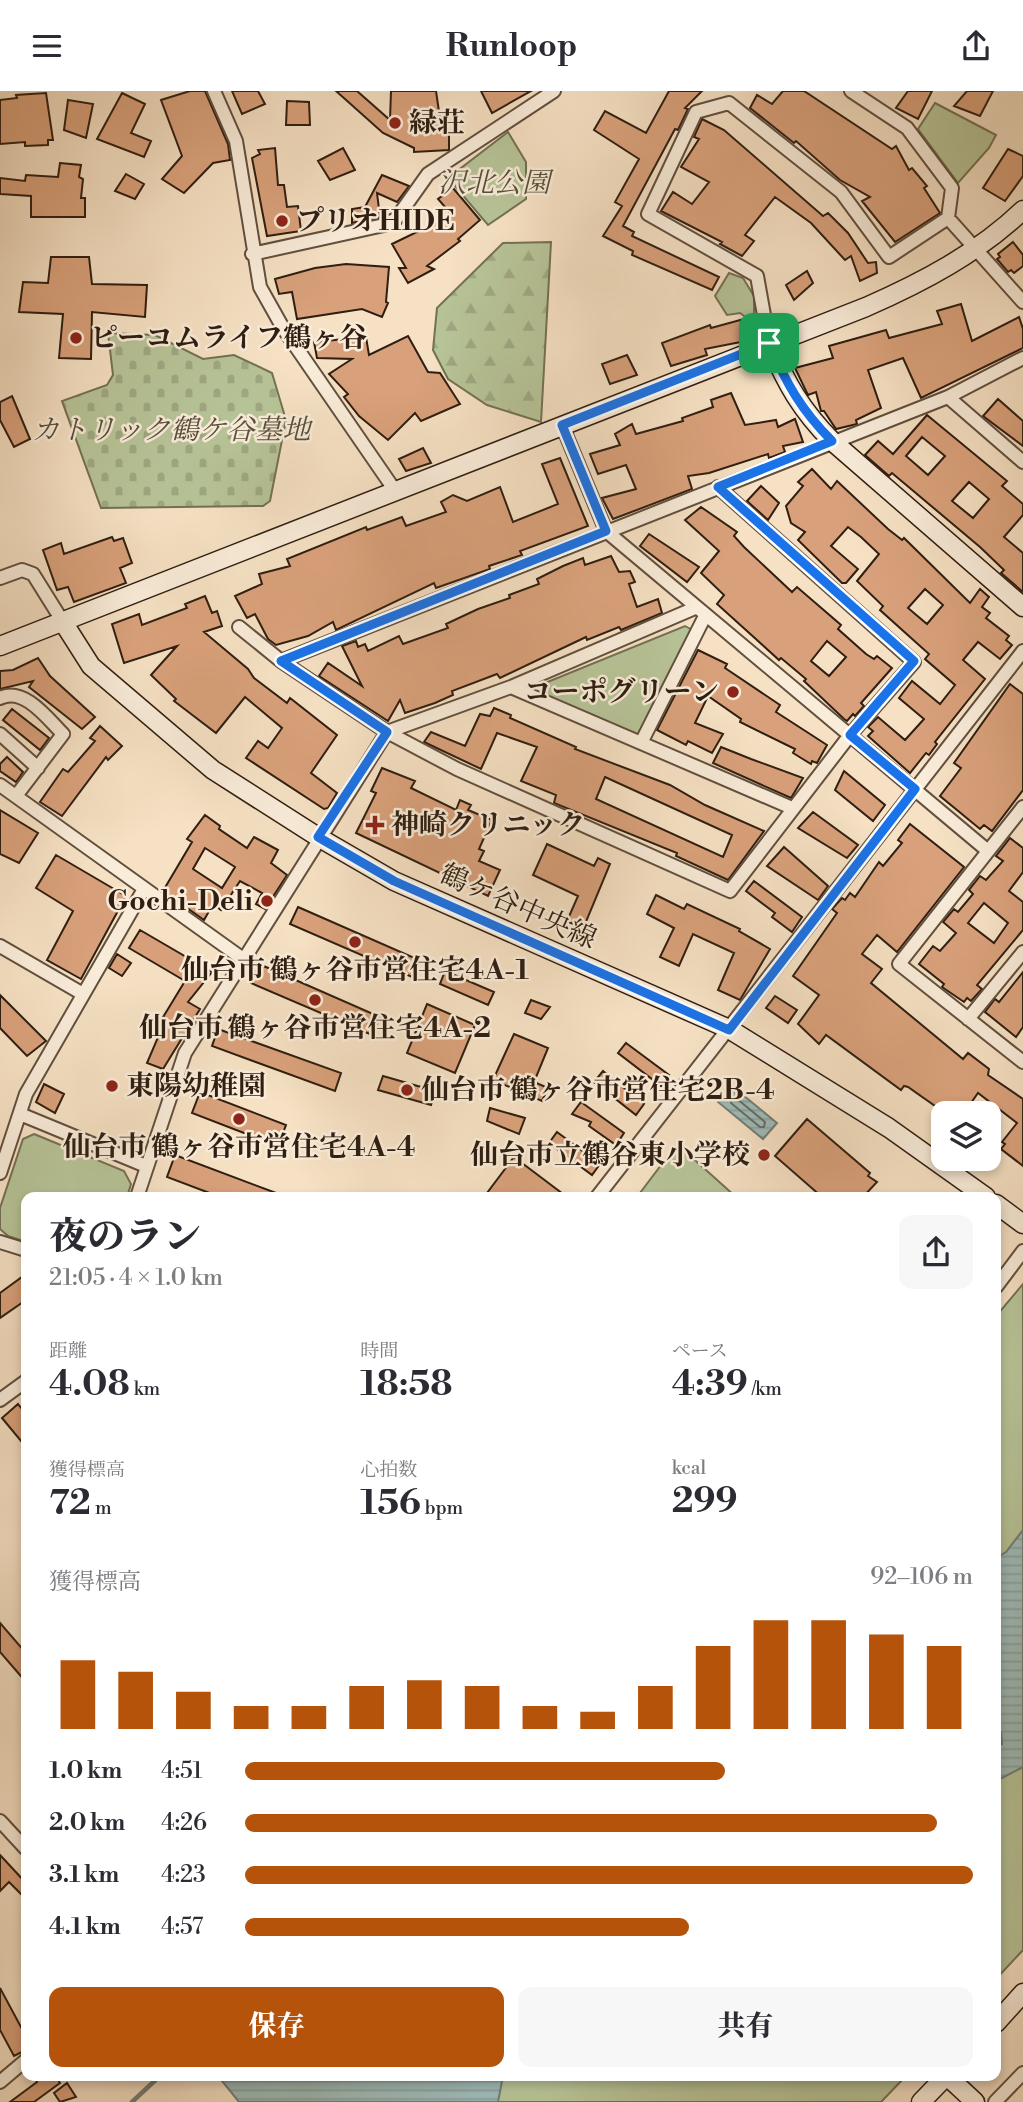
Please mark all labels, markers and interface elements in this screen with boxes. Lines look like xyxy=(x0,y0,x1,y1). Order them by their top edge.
text: Runloop xyxy=(446,26,577,66)
icon: menu xyxy=(28,27,66,65)
icon: share xyxy=(957,27,995,65)
place label: 緑荘 xyxy=(409,106,465,141)
marker: 緑荘 xyxy=(387,115,403,131)
park label: 沢北公園 xyxy=(438,166,554,201)
place label: プリオHIDE xyxy=(296,204,454,239)
marker: プリオHIDE xyxy=(274,213,290,229)
pin xyxy=(739,313,799,373)
place label: ピーコムライフ鶴ヶ谷 xyxy=(90,321,367,356)
icon: arrive xyxy=(750,324,788,362)
marker: ピーコムライフ鶴ヶ谷 xyxy=(68,330,84,346)
park label: カトリック鶴ケ谷墓地 xyxy=(32,413,313,448)
place label: コーポグリーン xyxy=(524,675,719,710)
marker: コーポグリーン xyxy=(725,684,741,700)
place label: 神崎クリニック xyxy=(391,808,585,843)
marker: 神崎クリニック xyxy=(365,815,385,835)
street label: 鶴ケ谷中央線 xyxy=(434,857,602,957)
place label: Gochi-Deli xyxy=(107,884,253,919)
marker: Gochi-Deli xyxy=(259,893,275,909)
marker: 仙台市 鶴ヶ谷市営住宅4A-1 xyxy=(347,934,363,950)
place label: 仙台市 鶴ヶ谷市営住宅4A-1 xyxy=(181,953,529,988)
marker: 仙台市 鶴ヶ谷市営住宅4A-2 xyxy=(307,992,323,1008)
place label: 仙台市 鶴ヶ谷市営住宅4A-2 xyxy=(139,1011,491,1046)
place label: 東陽幼稚園 xyxy=(126,1069,266,1104)
place label: 仙台市 鶴ヶ谷市営住宅2B-4 xyxy=(421,1073,775,1108)
marker: 東陽幼稚園 xyxy=(104,1078,120,1094)
marker: 仙台市 鶴ヶ谷市営住宅2B-4 xyxy=(399,1082,415,1098)
map controls xyxy=(931,1101,1001,1171)
button: layers xyxy=(931,1101,1001,1171)
marker: 仙台市 鶴ヶ谷市営住宅4A-4 xyxy=(231,1111,247,1127)
place label: 仙台市 鶴ヶ谷市営住宅4A-4 xyxy=(62,1130,416,1165)
place label: 仙台市立鶴谷東小学校 xyxy=(470,1138,750,1173)
marker: 仙台市立鶴谷東小学校 xyxy=(756,1147,772,1163)
text: 夜のラン xyxy=(49,1214,201,1261)
button: share xyxy=(899,1215,973,1289)
text: 21:05 · 4 × 1.0 km xyxy=(49,1264,223,1292)
text: 距離 xyxy=(49,1339,87,1363)
text: 時間 xyxy=(360,1339,398,1363)
text: ペース xyxy=(672,1339,728,1363)
text: 4.08 xyxy=(49,1363,130,1406)
text: 18:58 xyxy=(360,1363,452,1406)
text: 4:39 xyxy=(672,1363,748,1406)
text: km xyxy=(130,1377,160,1401)
text: /km xyxy=(748,1377,782,1401)
text: kcal xyxy=(672,1456,706,1480)
text: 獲得標高 xyxy=(49,1458,125,1482)
text: 心拍数 xyxy=(360,1458,417,1482)
text: 299 xyxy=(672,1480,738,1523)
text: 72 xyxy=(49,1482,91,1525)
text: 156 xyxy=(360,1482,421,1525)
text: m xyxy=(91,1496,112,1520)
text: bpm xyxy=(421,1496,463,1520)
text: 92–106 m xyxy=(870,1563,973,1591)
text: 獲得標高 xyxy=(49,1568,141,1596)
text: 1.0 km xyxy=(49,1757,122,1785)
text: 4:51 xyxy=(161,1757,202,1785)
text: 2.0 km xyxy=(49,1809,125,1837)
text: 4:26 xyxy=(161,1809,207,1837)
text: 3.1 km xyxy=(49,1861,119,1889)
text: 4:23 xyxy=(161,1861,206,1889)
text: 4.1 km xyxy=(49,1913,121,1941)
text: 4:57 xyxy=(161,1913,203,1941)
button: 保存 xyxy=(49,1987,504,2067)
button: 共有 xyxy=(518,1987,973,2067)

